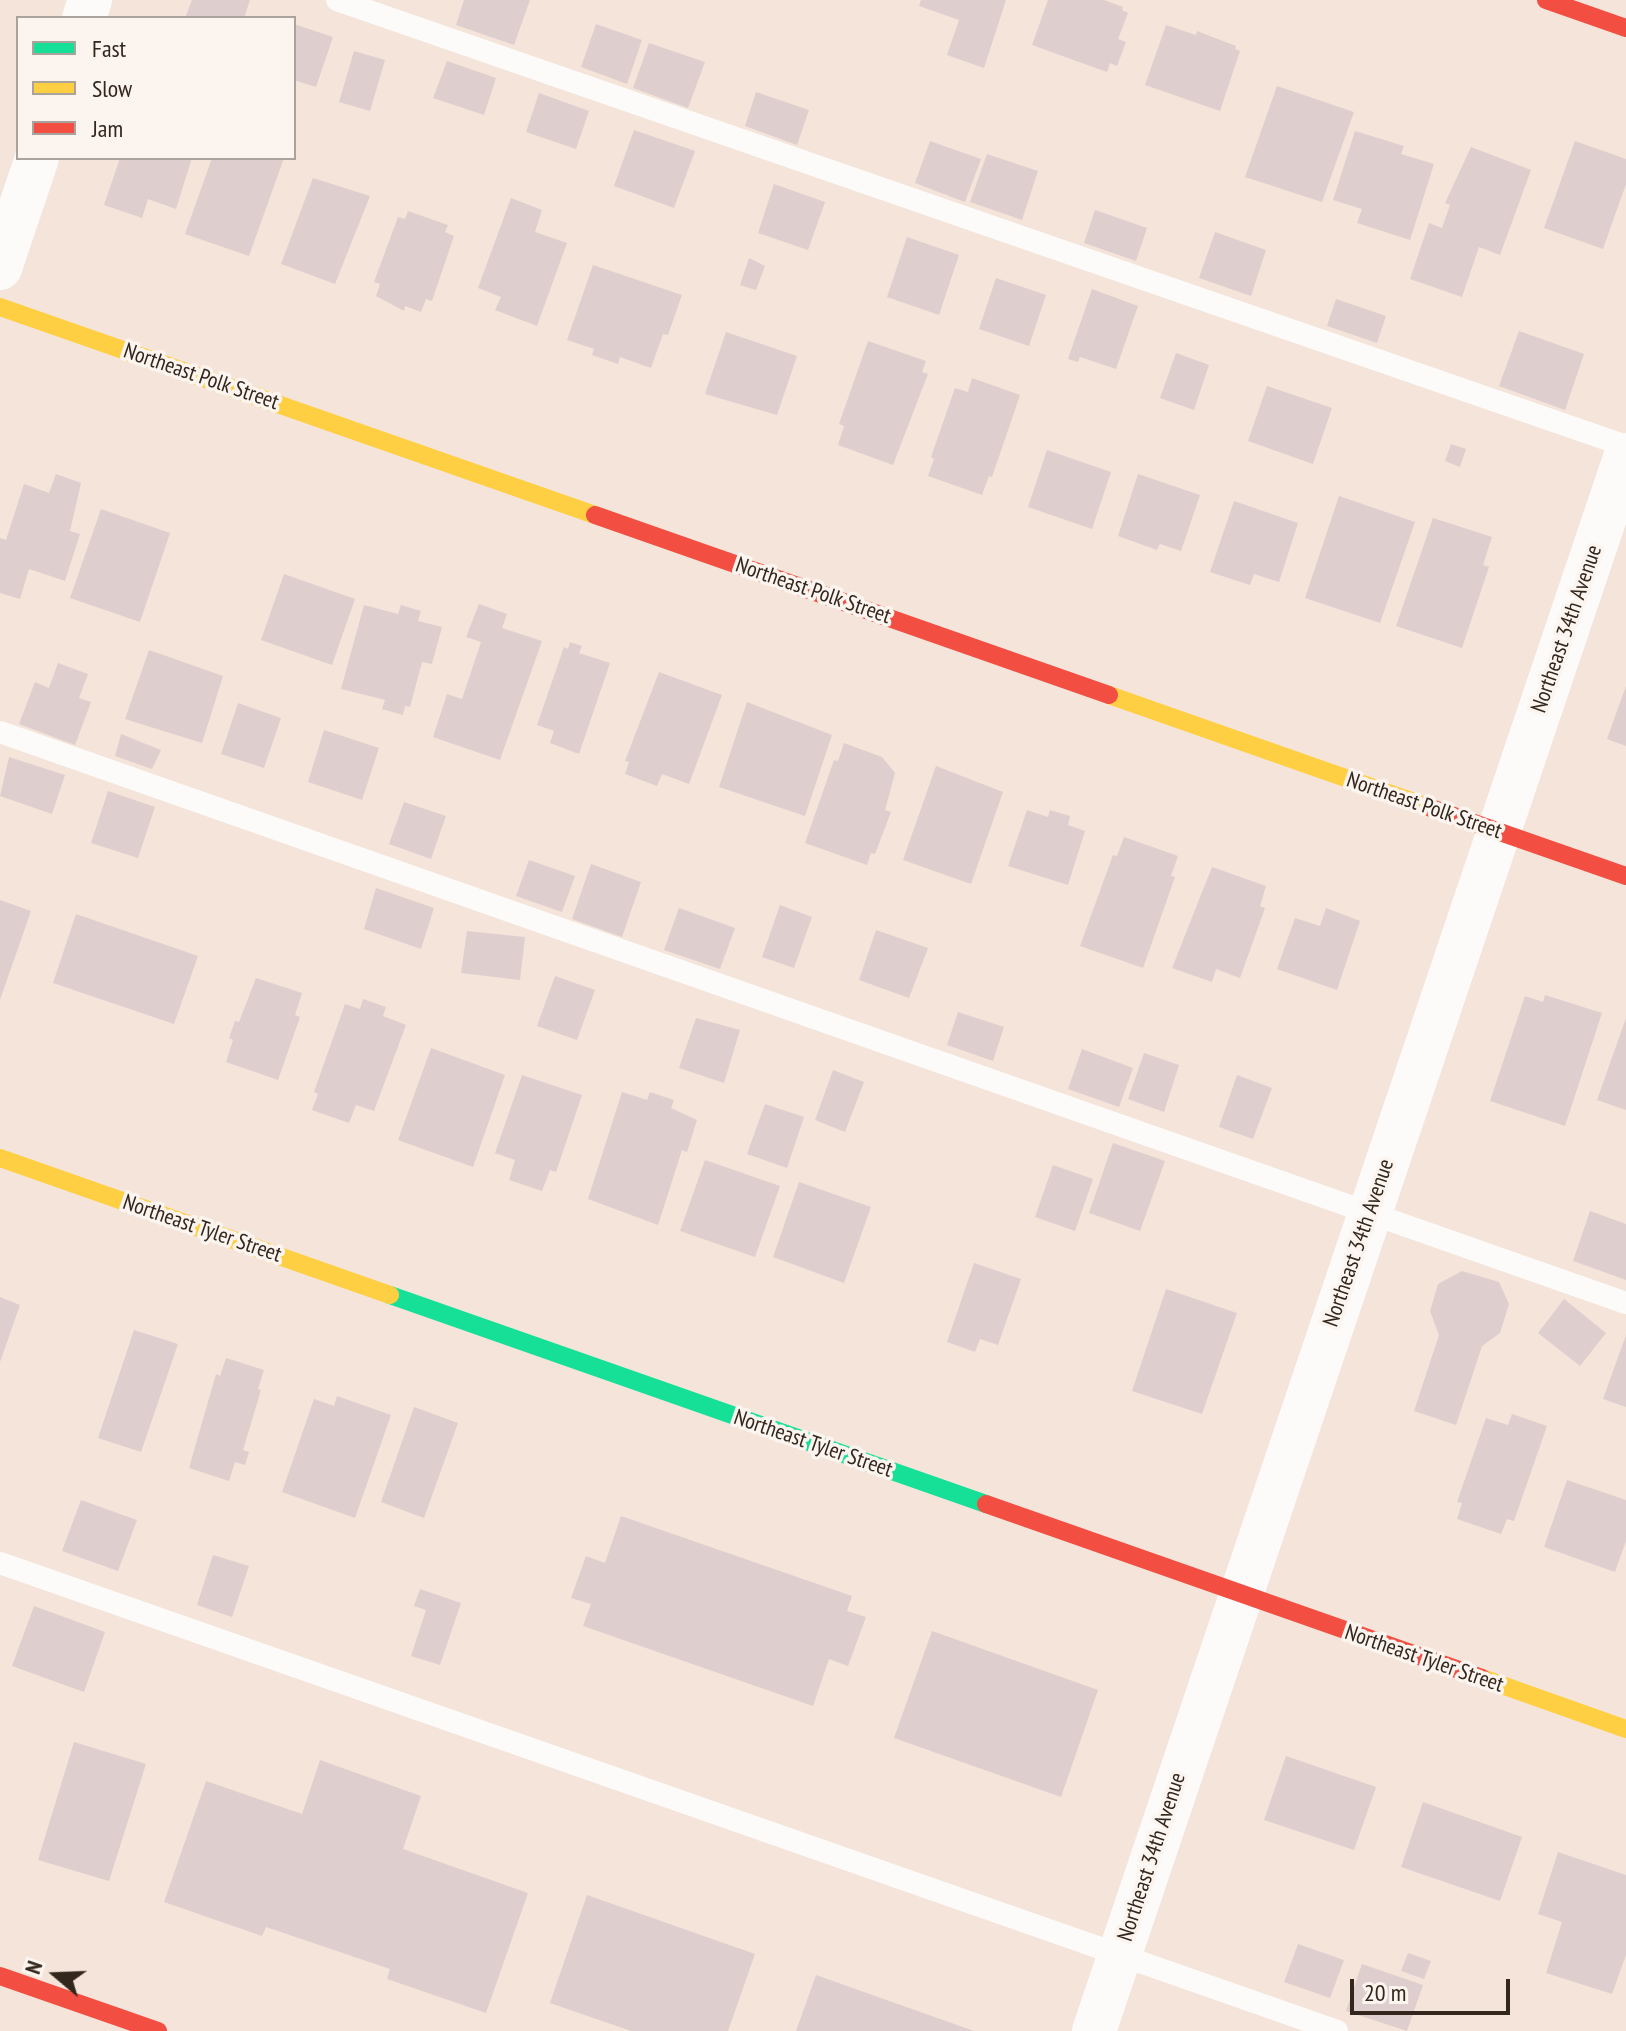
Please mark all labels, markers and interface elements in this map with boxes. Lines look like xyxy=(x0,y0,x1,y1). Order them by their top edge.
legend xyxy=(16,16,296,160)
text: Fast xyxy=(92,33,126,64)
text: Slow xyxy=(92,73,132,104)
text: Jam xyxy=(92,113,123,144)
street label: Northeast Polk Street xyxy=(120,338,282,416)
street label: Northeast 34th Avenue xyxy=(1526,542,1608,716)
street label: Northeast Polk Street xyxy=(732,552,894,630)
street label: Northeast Polk Street xyxy=(1343,767,1505,845)
street label: Northeast 34th Avenue xyxy=(1318,1156,1400,1330)
street label: Northeast Tyler Street xyxy=(119,1190,285,1268)
street label: Northeast Tyler Street xyxy=(730,1405,896,1483)
street label: Northeast Tyler Street xyxy=(1341,1620,1507,1698)
street label: Northeast 34th Avenue xyxy=(1112,1769,1192,1945)
north arrow xyxy=(16,1935,96,2015)
text: N xyxy=(18,1957,48,1977)
scale bar xyxy=(1354,1963,1514,2013)
text: 20 m xyxy=(1364,1977,1406,2008)

